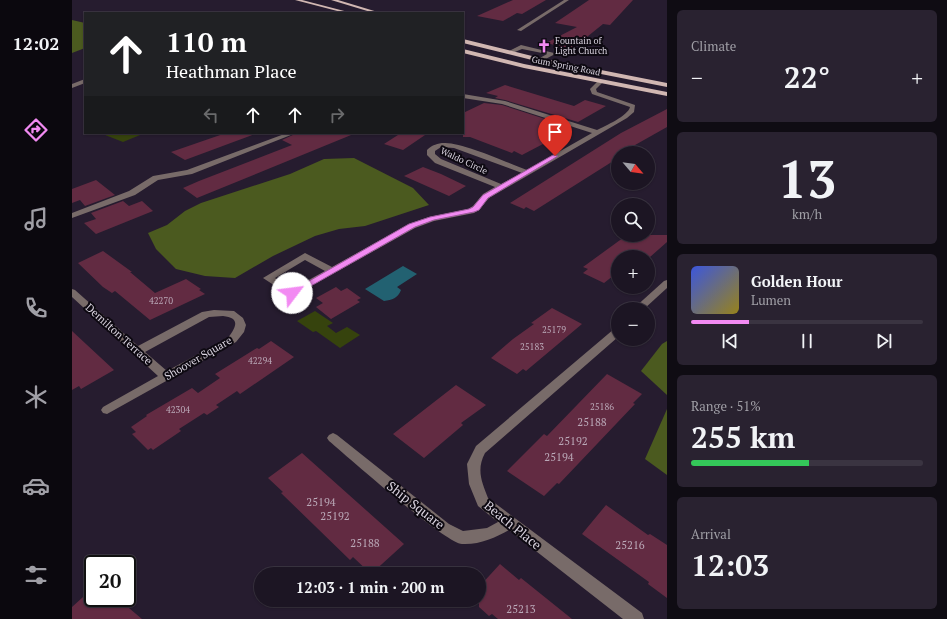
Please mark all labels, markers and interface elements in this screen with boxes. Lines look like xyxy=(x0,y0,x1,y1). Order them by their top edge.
text: 110 m xyxy=(166,23,247,60)
icon: ahead xyxy=(100,28,152,80)
text: 12:02 xyxy=(13,31,59,55)
place label: Fountain of Light Church xyxy=(555,35,608,57)
text: Climate xyxy=(691,37,736,55)
church icon: Fountain of Light Church xyxy=(536,38,552,54)
street label: Gum Spring Road xyxy=(531,53,601,79)
text: 22° xyxy=(784,57,830,97)
text: Heathman Place xyxy=(166,59,297,83)
text: − xyxy=(691,63,703,92)
text: + xyxy=(911,63,923,92)
icon: left xyxy=(200,104,222,126)
icon: ahead xyxy=(242,104,264,126)
icon: ahead xyxy=(284,104,306,126)
icon: right xyxy=(326,104,348,126)
pin xyxy=(538,115,572,156)
icon: directions xyxy=(22,116,50,144)
icon: arrive xyxy=(544,121,566,143)
text: 13 xyxy=(778,144,836,213)
street label: Waldo Circle xyxy=(439,145,490,177)
north arrow xyxy=(611,146,655,190)
map controls xyxy=(611,146,655,346)
button: search xyxy=(611,198,655,242)
icon: music xyxy=(22,205,50,233)
text: km/h xyxy=(792,205,822,223)
button: + xyxy=(611,250,655,294)
text: Golden Hour xyxy=(751,271,843,291)
position arrow xyxy=(271,272,313,314)
text: Lumen xyxy=(751,291,791,309)
icon: phone xyxy=(22,294,50,322)
house number: 42270 xyxy=(149,295,173,307)
street label: Demilton Terrace xyxy=(83,300,156,368)
button: − xyxy=(611,302,655,346)
house number: 25179 xyxy=(542,324,566,336)
icon: previous xyxy=(719,330,741,352)
icon: pause xyxy=(796,330,818,352)
icon: next xyxy=(873,330,895,352)
street label: Shoover Square xyxy=(162,333,235,383)
house number: 25183 xyxy=(520,341,544,353)
house number: 42294 xyxy=(248,355,272,367)
icon: climate xyxy=(22,383,50,411)
text: Range · 51% xyxy=(691,397,761,415)
house number: 25186 xyxy=(590,401,614,413)
house number: 42304 xyxy=(166,404,190,416)
house number: 25188 xyxy=(577,415,607,429)
text: 255 km xyxy=(691,417,795,457)
house number: 25192 xyxy=(558,434,588,448)
house number: 25194 xyxy=(544,450,574,464)
icon: car xyxy=(22,472,50,500)
street label: Ship Square xyxy=(383,477,449,533)
house number: 25194 xyxy=(306,495,336,509)
street label: Beach Place xyxy=(481,496,545,554)
house number: 25192 xyxy=(320,509,350,523)
text: Arrival xyxy=(691,525,731,543)
house number: 25188 xyxy=(350,536,380,550)
house number: 25216 xyxy=(615,538,645,552)
text: 12:03 xyxy=(691,545,769,585)
speed limit sign: 20 xyxy=(84,555,136,607)
icon: filters xyxy=(22,561,50,589)
text: 12:03 · 1 min · 200 m xyxy=(296,577,444,597)
house number: 25213 xyxy=(506,602,536,616)

